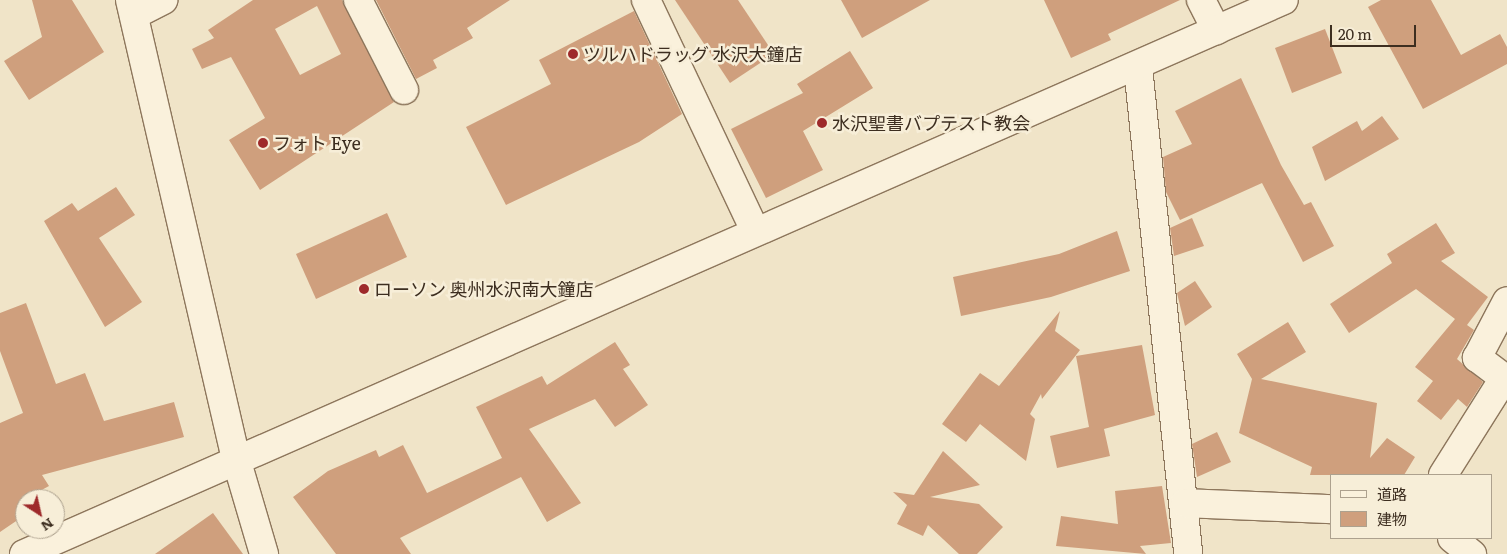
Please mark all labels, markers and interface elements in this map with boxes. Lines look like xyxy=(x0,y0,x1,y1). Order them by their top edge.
scale bar xyxy=(1332,15,1418,47)
text: 20 m xyxy=(1338,22,1372,45)
place label: ツルハドラッグ 水沢大鐘店 xyxy=(583,43,803,65)
marker: ツルハドラッグ 水沢大鐘店 xyxy=(567,48,579,60)
place label: 水沢聖書バプテスト教会 xyxy=(832,112,1030,134)
marker: 水沢聖書バプテスト教会 xyxy=(816,117,828,129)
place label: フォト Eye xyxy=(273,132,361,154)
marker: フォト Eye xyxy=(257,137,269,149)
place label: ローソン 奥州水沢南大鐘店 xyxy=(374,278,594,300)
marker: ローソン 奥州水沢南大鐘店 xyxy=(358,283,370,295)
legend xyxy=(1330,474,1492,539)
text: 道路 xyxy=(1377,482,1407,505)
north arrow xyxy=(15,489,65,539)
text: 建物 xyxy=(1377,507,1407,530)
text: N xyxy=(37,514,59,537)

